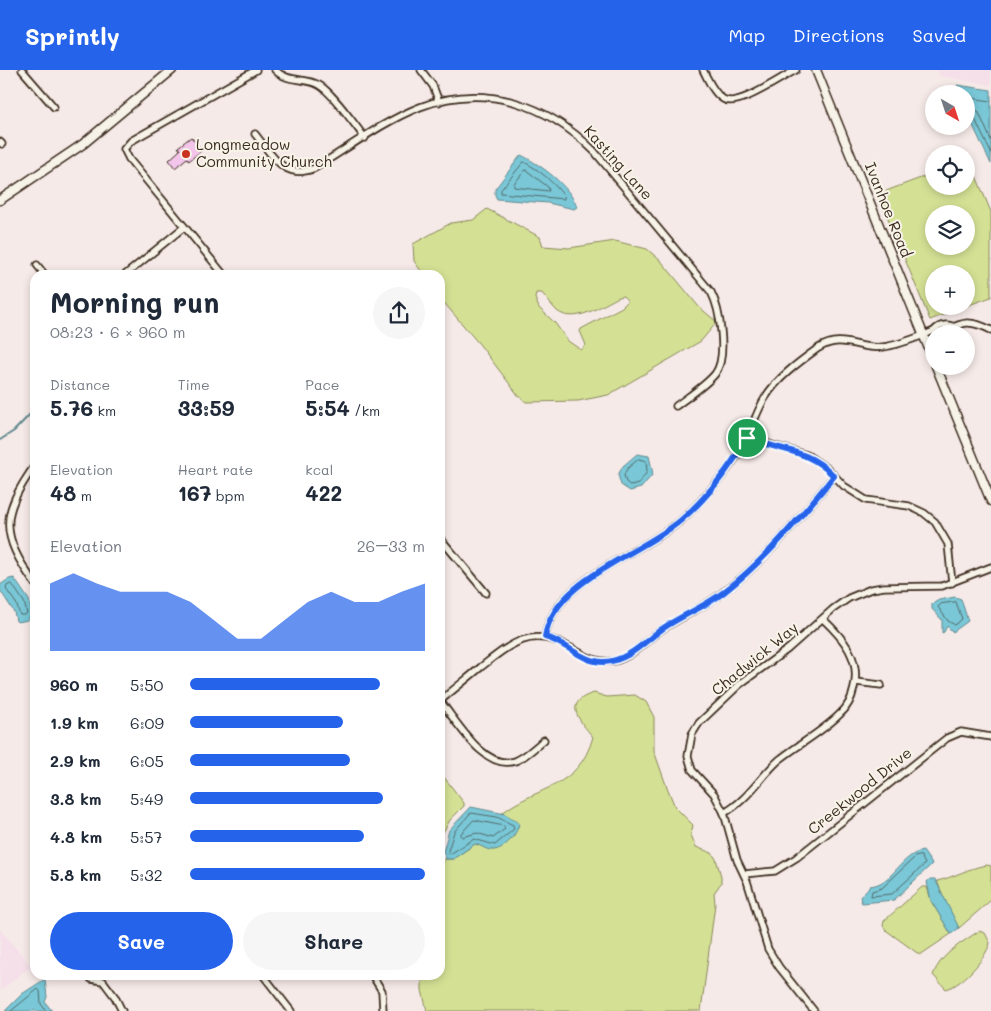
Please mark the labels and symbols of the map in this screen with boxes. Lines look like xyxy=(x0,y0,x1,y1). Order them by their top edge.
north arrow xyxy=(925,85,975,135)
street label: Kasting Lane xyxy=(580,121,657,204)
place label: Longmeadow Community Church xyxy=(196,134,332,171)
marker: Longmeadow Community Church xyxy=(180,148,192,160)
street label: Ivanhoe Road xyxy=(861,159,917,260)
pin xyxy=(726,417,768,459)
street label: Chadwick Way xyxy=(707,617,802,699)
street label: Creekwood Drive xyxy=(803,742,915,838)

